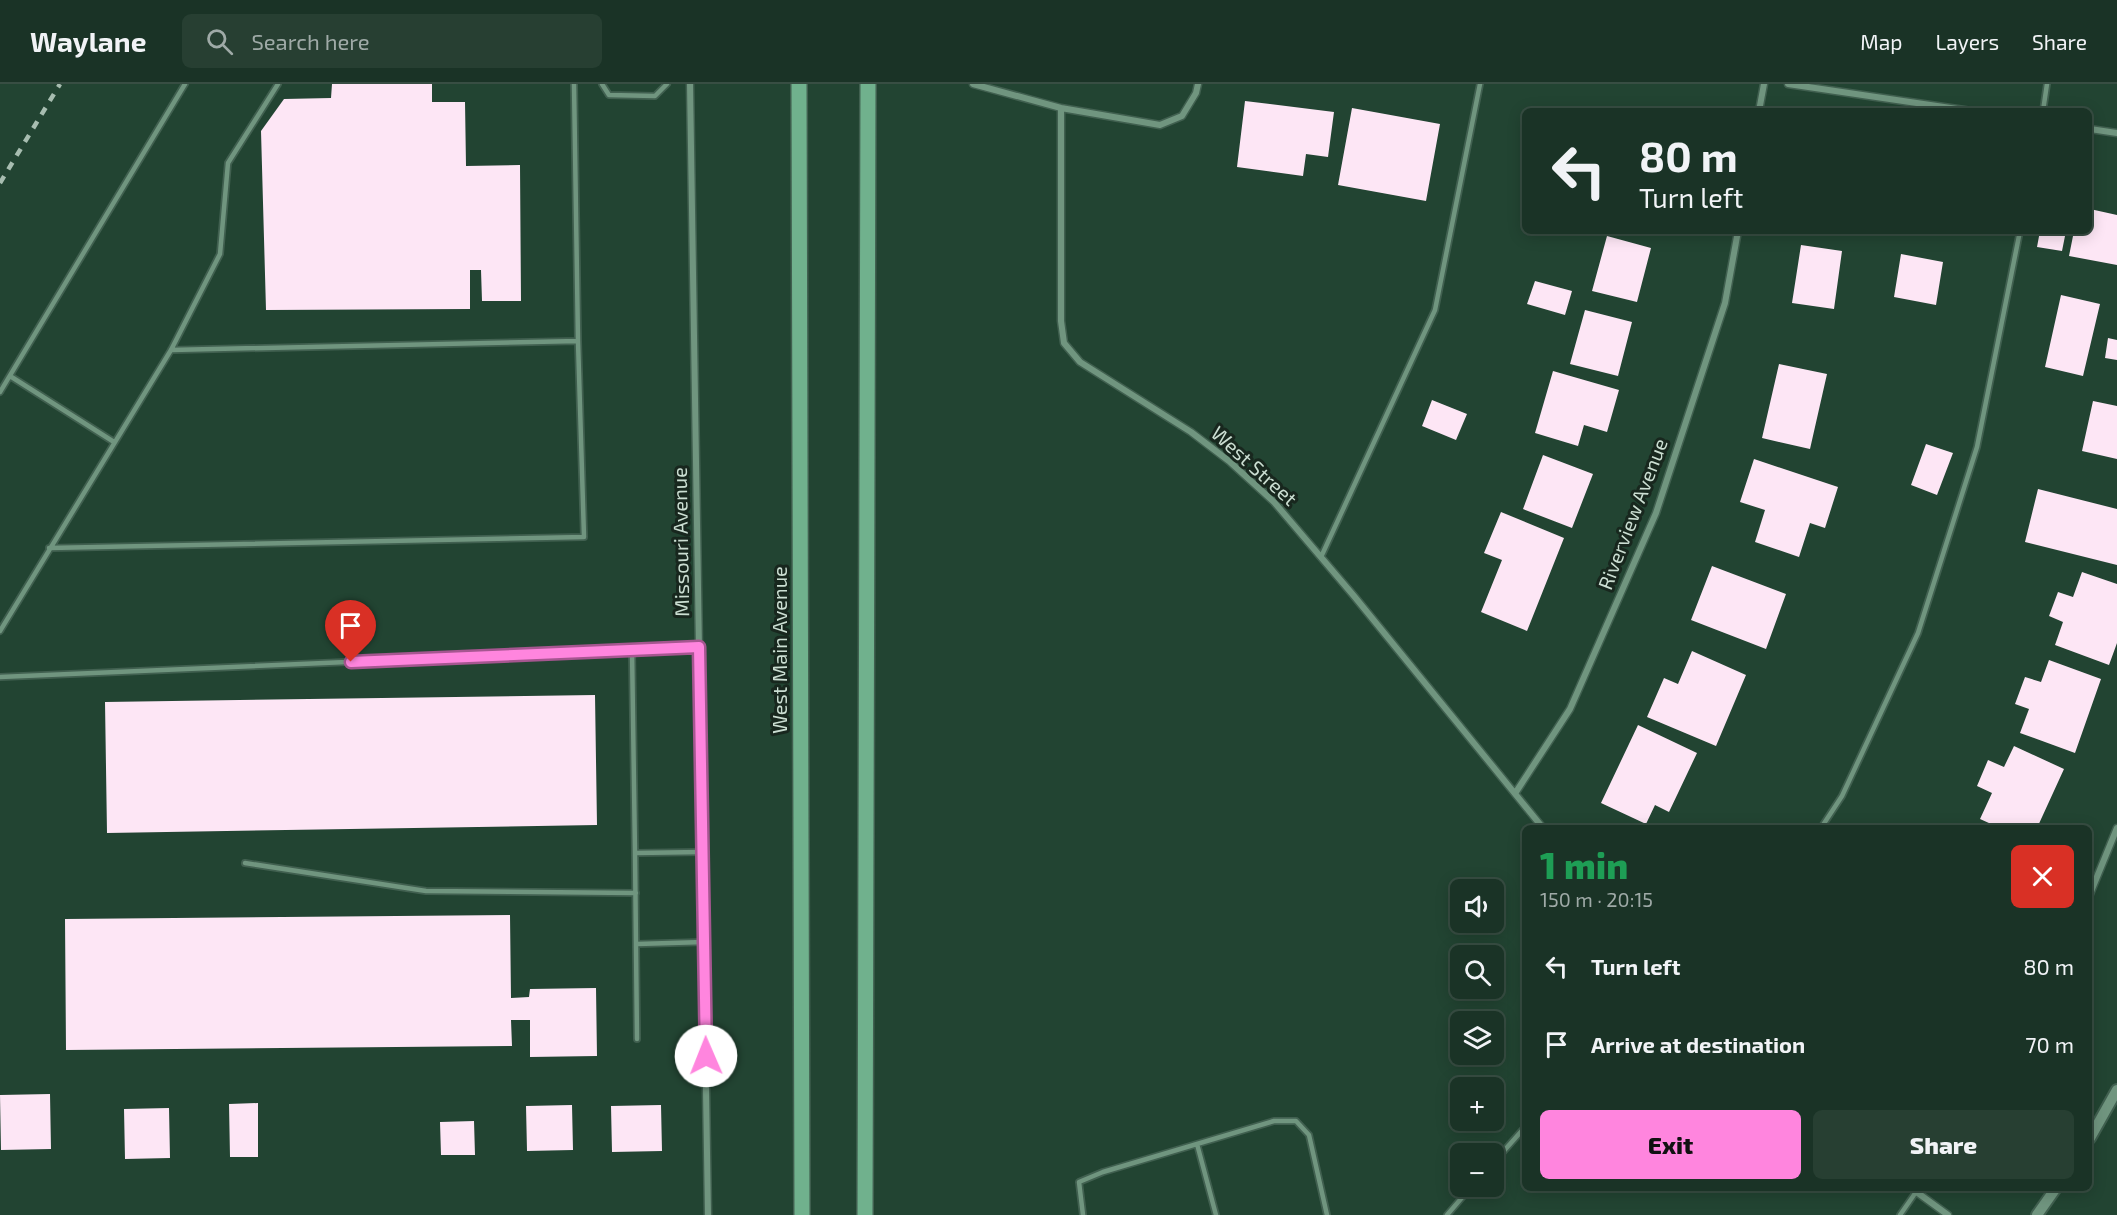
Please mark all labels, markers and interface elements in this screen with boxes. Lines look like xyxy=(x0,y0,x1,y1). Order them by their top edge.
search box xyxy=(182,14,602,68)
text: Waylane xyxy=(30,24,146,58)
icon: search xyxy=(203,25,236,58)
text: Search here xyxy=(251,28,370,54)
text: Map xyxy=(1860,29,1902,54)
text: Layers xyxy=(1935,29,1999,54)
text: Share xyxy=(2032,29,2087,54)
text: 80 m xyxy=(1639,130,1738,180)
icon: left xyxy=(1540,132,1618,210)
text: Turn left xyxy=(1639,181,1743,213)
street label: West Street xyxy=(1207,420,1303,510)
street label: Riverview Avenue xyxy=(1592,435,1672,593)
street label: Missouri Avenue xyxy=(667,467,693,617)
street label: West Main Avenue xyxy=(767,566,791,734)
pin xyxy=(325,600,376,662)
icon: arrive xyxy=(334,609,367,642)
text: 1 min xyxy=(1540,843,1628,886)
button: close xyxy=(2011,845,2074,908)
map controls xyxy=(1450,879,1504,1197)
button: sound xyxy=(1450,879,1504,933)
text: 150 m · 20:15 xyxy=(1540,887,1653,911)
button: search xyxy=(1450,945,1504,999)
icon: left xyxy=(1540,950,1573,983)
text: Turn left xyxy=(1591,953,1680,979)
text: 80 m xyxy=(2023,953,2074,979)
button: layers xyxy=(1450,1011,1504,1065)
position arrow xyxy=(674,1024,738,1088)
icon: arrive xyxy=(1540,1028,1573,1061)
text: Arrive at destination xyxy=(1591,1031,1805,1057)
text: 70 m xyxy=(2025,1031,2074,1057)
button: + xyxy=(1450,1077,1504,1131)
button: Exit xyxy=(1540,1110,1801,1179)
button: Share xyxy=(1813,1110,2074,1179)
button: − xyxy=(1450,1143,1504,1197)

